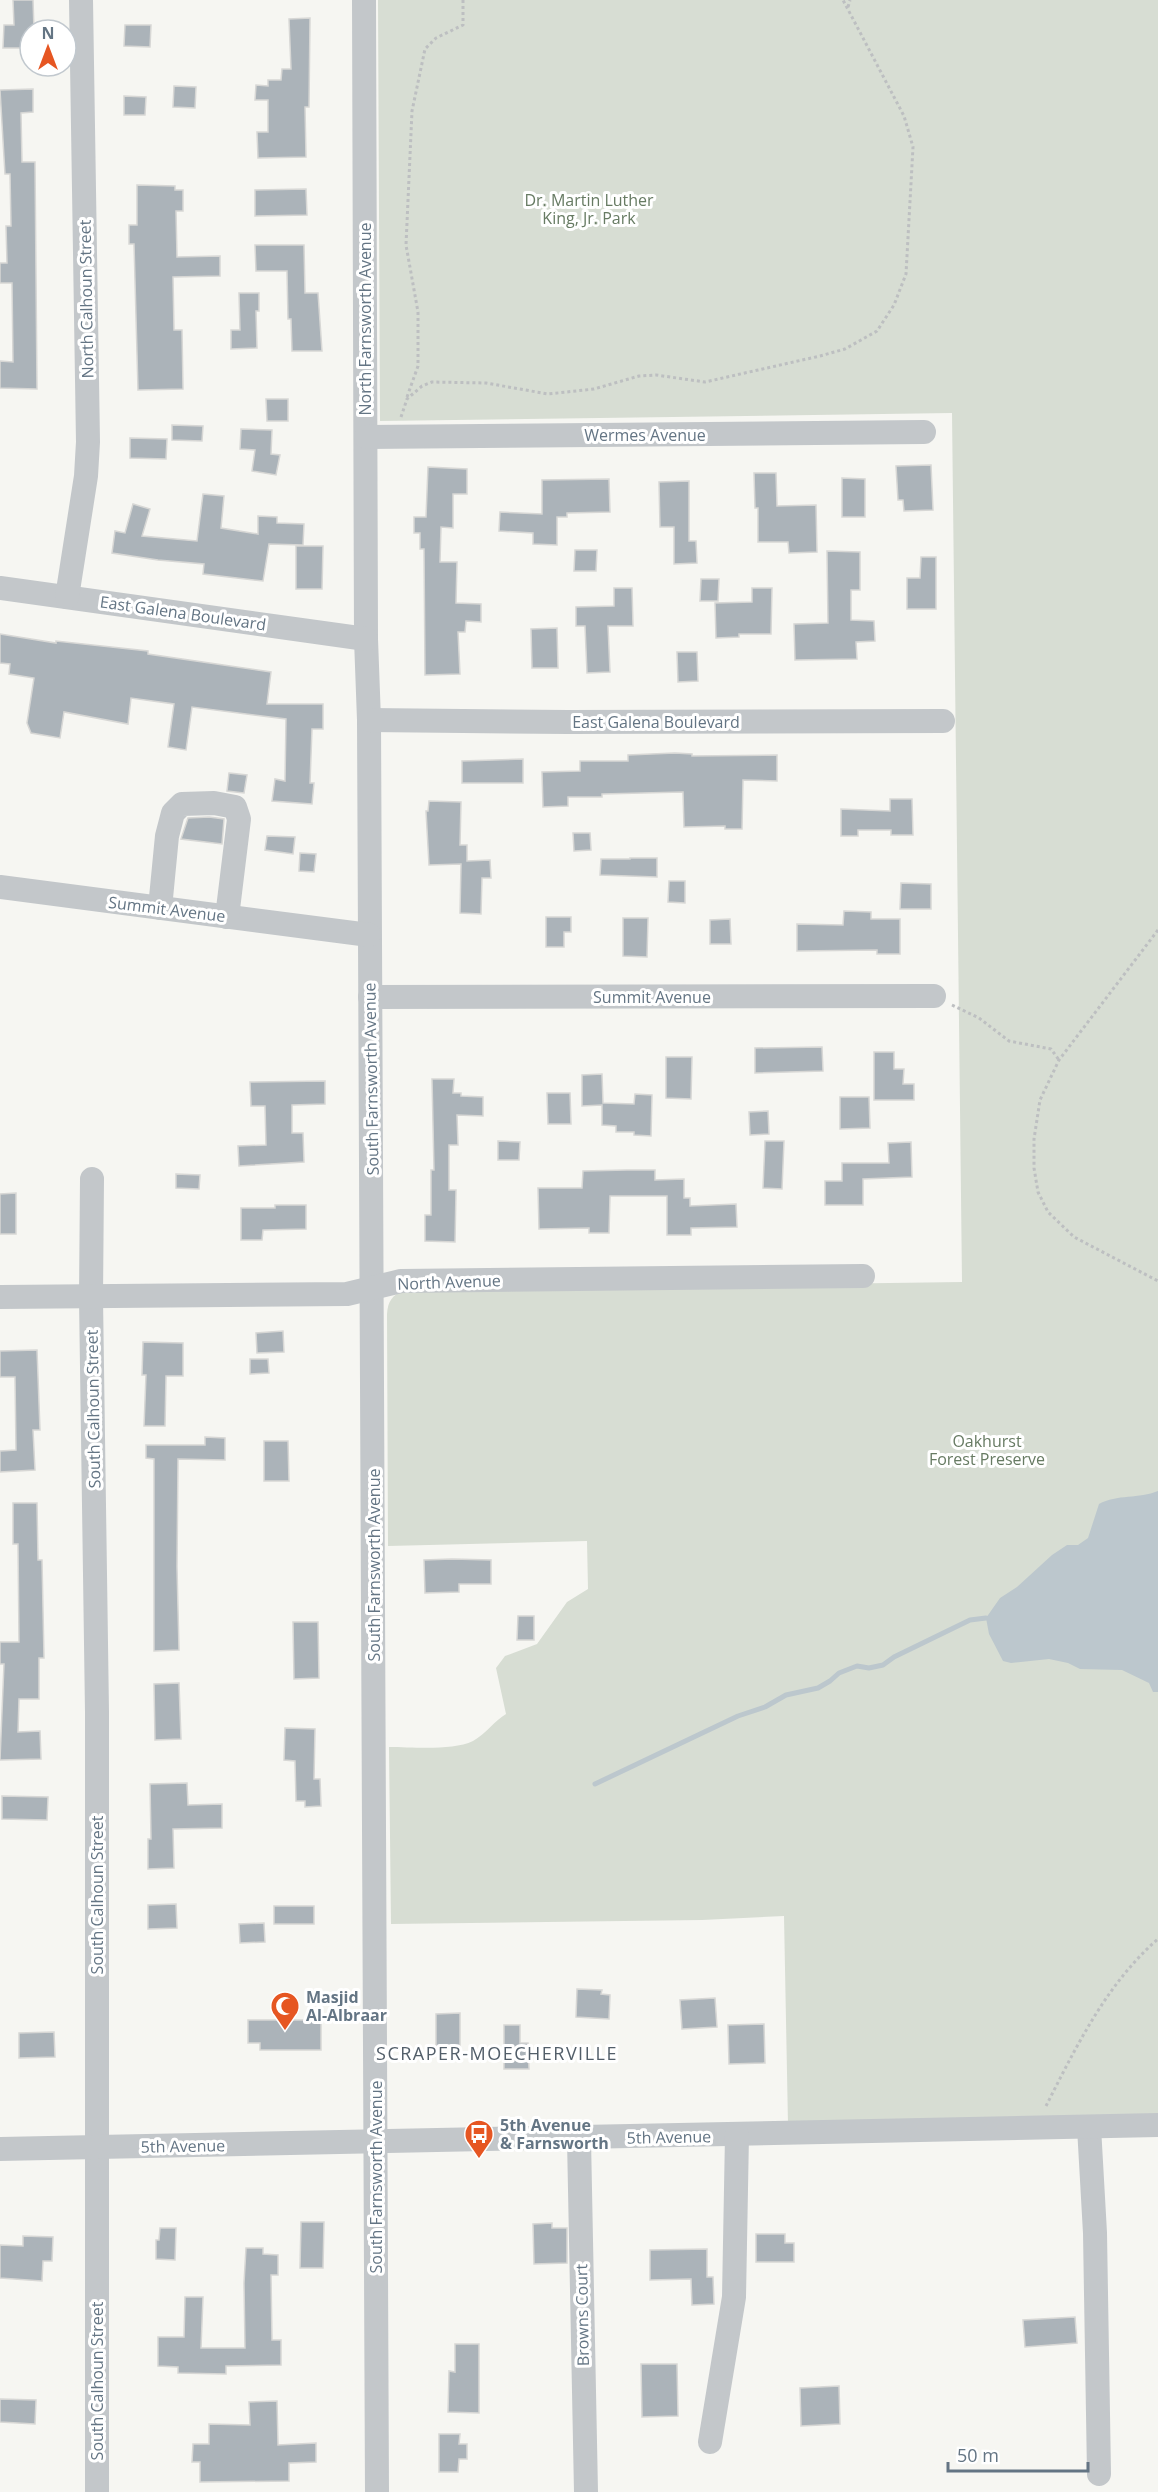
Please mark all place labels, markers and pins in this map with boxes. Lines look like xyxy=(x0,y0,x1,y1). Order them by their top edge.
place label: Masjid Al-Albraar xyxy=(306,1986,387,2026)
mosque icon: Masjid Al-Albraar xyxy=(269,1990,301,2032)
place label: 5th Avenue & Farnsworth xyxy=(500,2114,609,2154)
bus stop icon: 5th Avenue & Farnsworth xyxy=(463,2118,495,2160)

